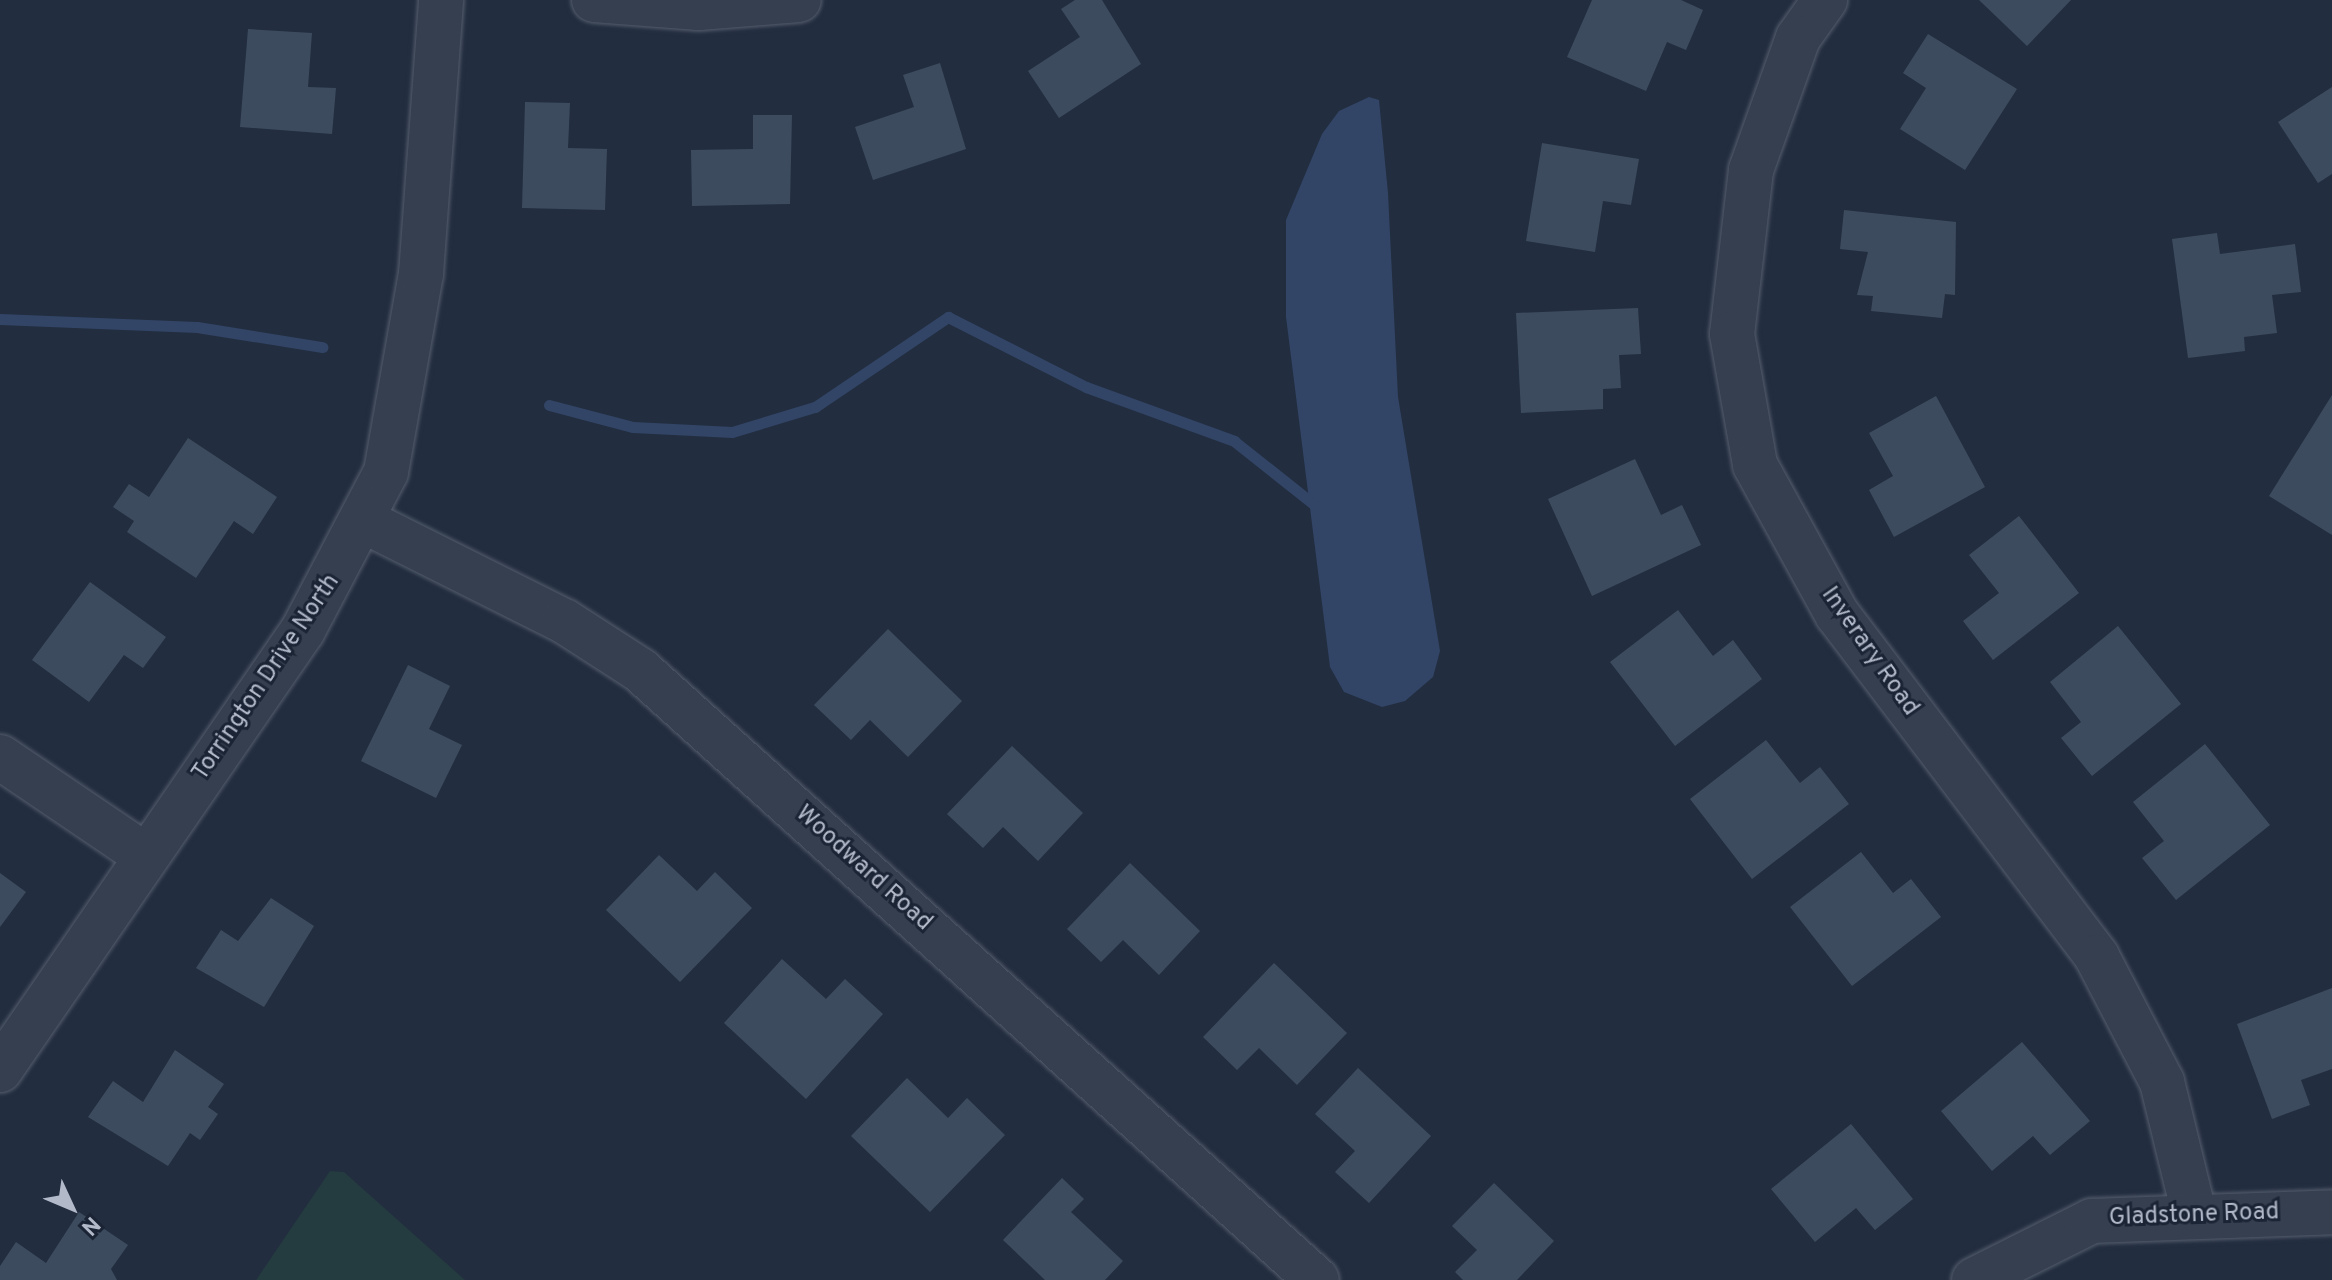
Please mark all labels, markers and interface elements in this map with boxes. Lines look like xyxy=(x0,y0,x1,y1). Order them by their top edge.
street label: Torrington Drive North xyxy=(187,569,347,787)
street label: Inverary Road xyxy=(1814,582,1924,722)
street label: Woodward Road xyxy=(789,800,937,938)
north arrow xyxy=(32,1168,112,1248)
street label: Gladstone Road xyxy=(2108,1199,2280,1233)
text: N xyxy=(74,1210,105,1240)

